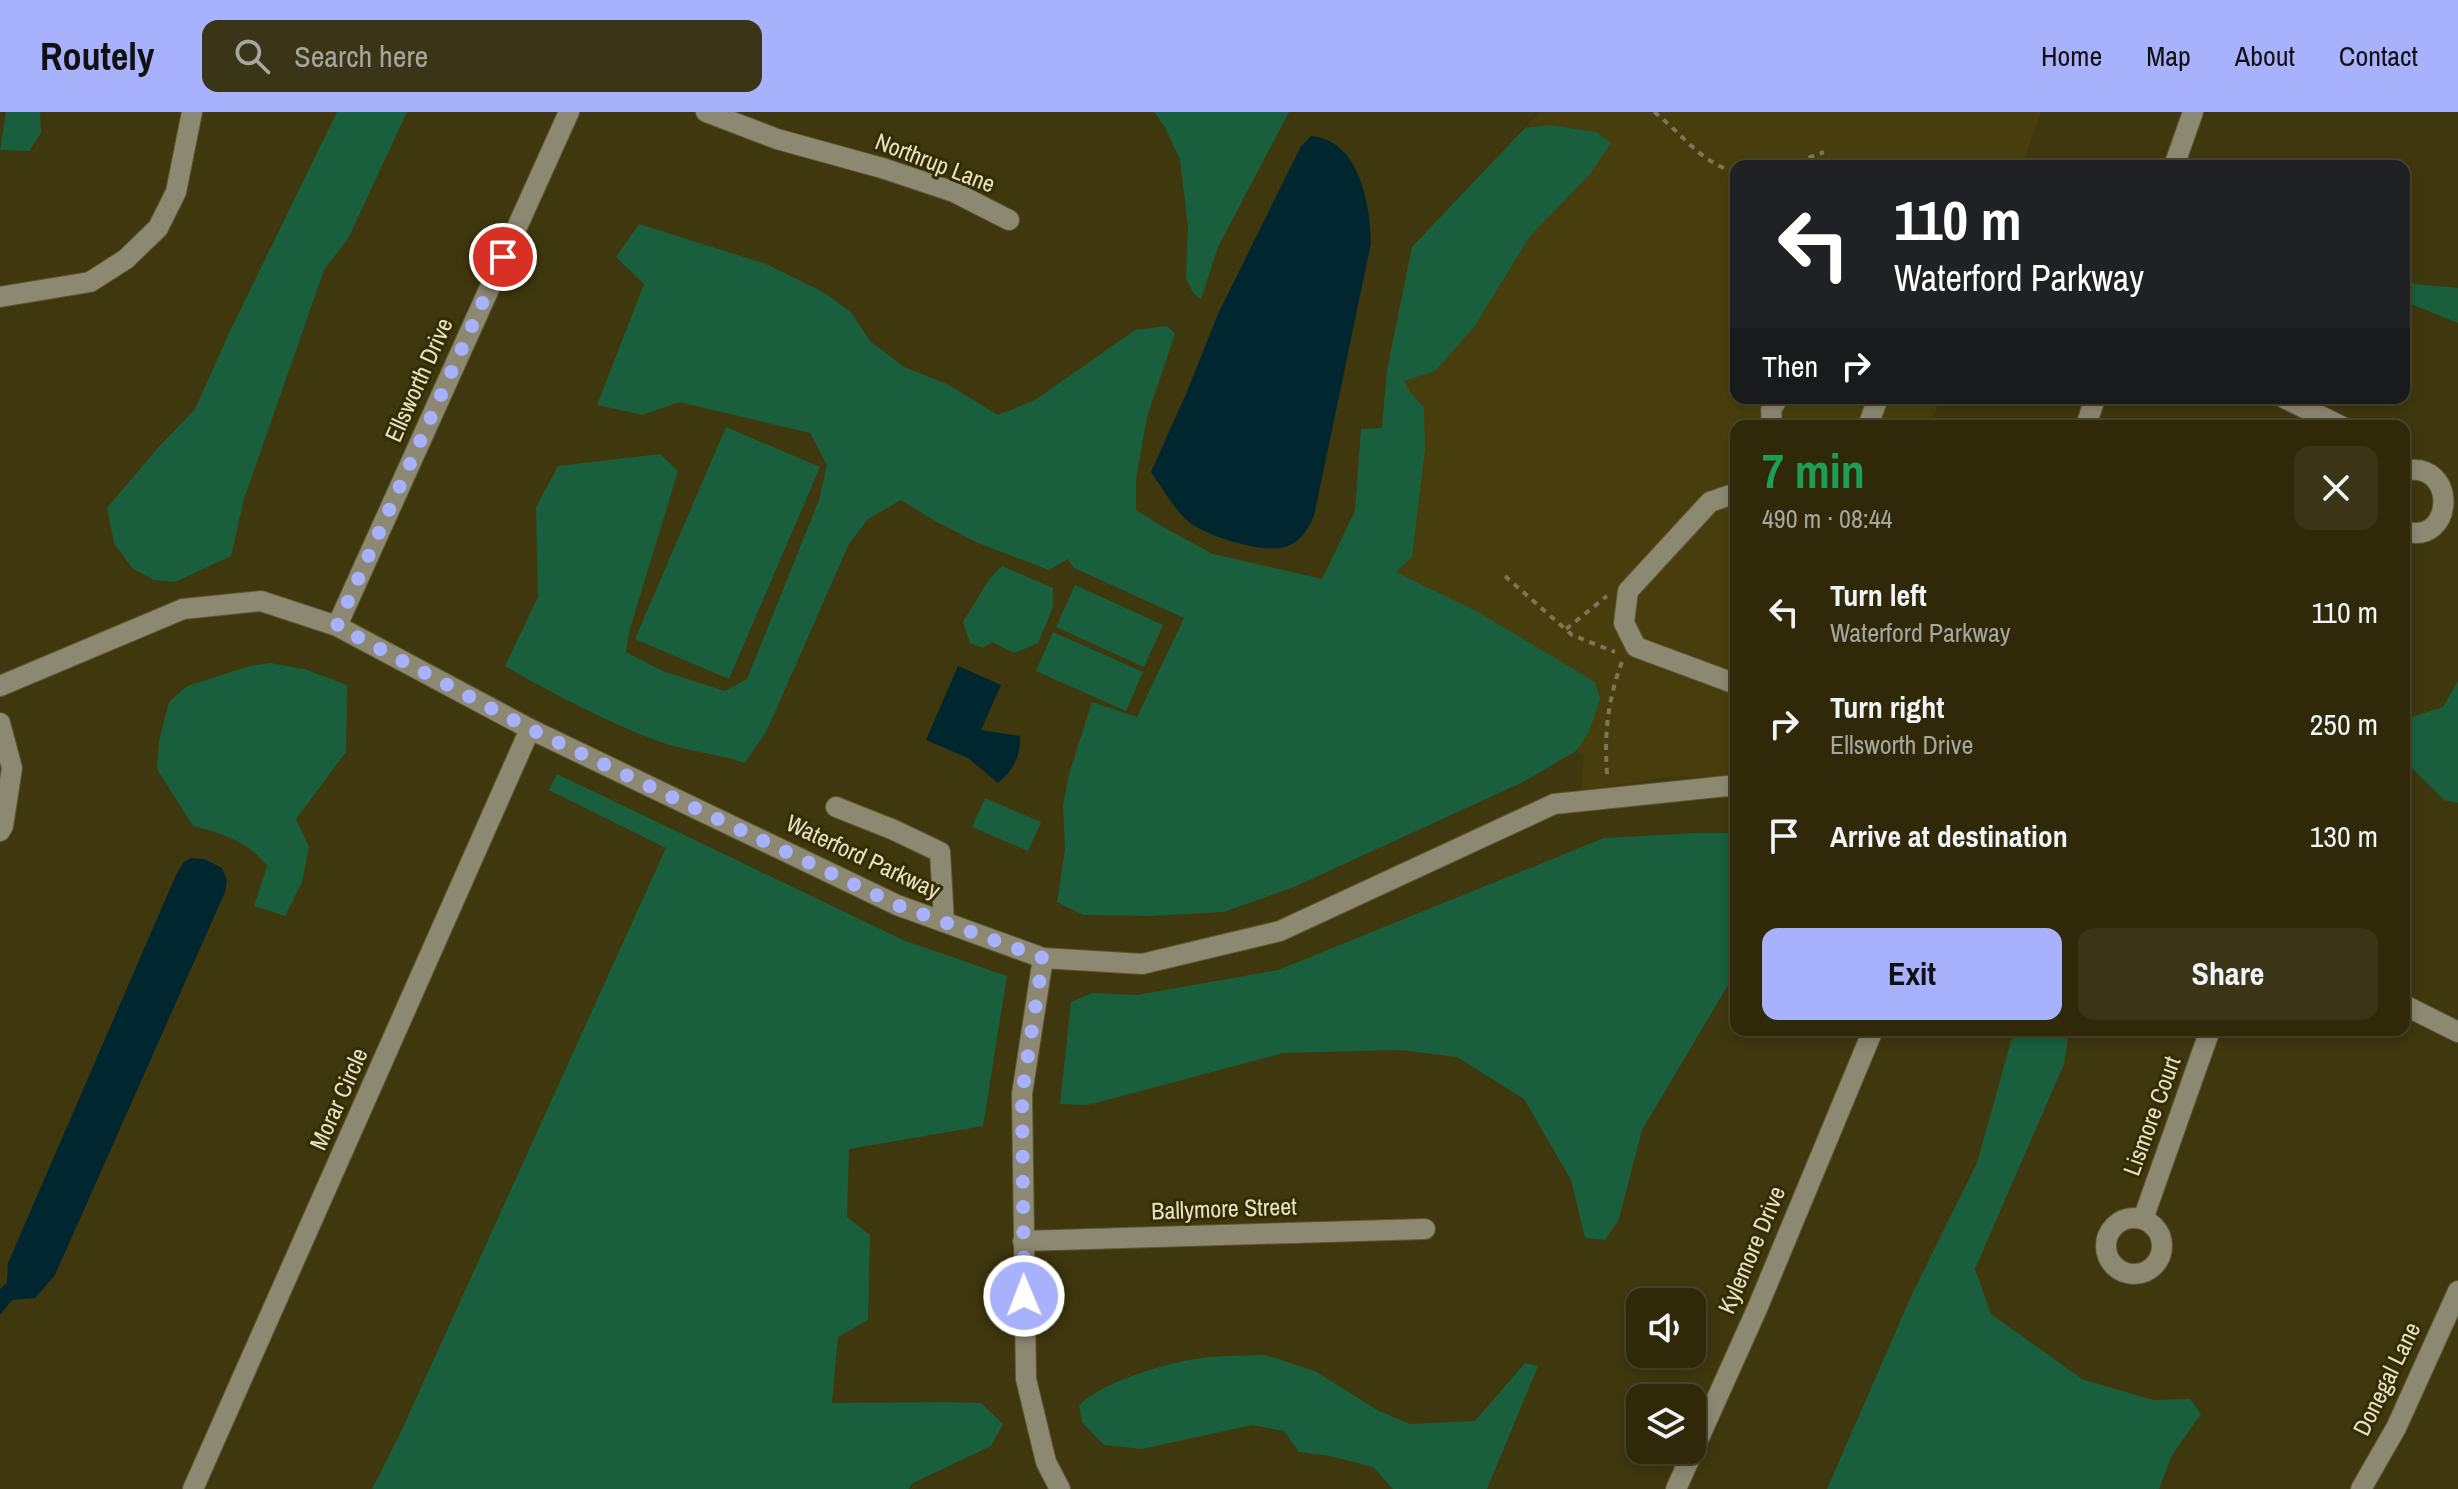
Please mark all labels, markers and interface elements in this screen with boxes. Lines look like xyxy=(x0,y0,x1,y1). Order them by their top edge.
search box xyxy=(202,20,762,92)
text: Routely xyxy=(40,31,154,82)
icon: search xyxy=(230,34,274,78)
text: Search here xyxy=(294,36,428,76)
text: Home xyxy=(2041,37,2102,75)
text: Map xyxy=(2146,37,2191,75)
text: About xyxy=(2235,37,2295,75)
text: Contact xyxy=(2339,37,2418,75)
street label: Northrup Lane xyxy=(871,125,1000,200)
text: 110 m xyxy=(1894,182,2022,257)
icon: left xyxy=(1762,192,1866,296)
pin xyxy=(469,223,537,291)
icon: arrive xyxy=(481,235,525,279)
text: Waterford Parkway xyxy=(1894,254,2144,302)
street label: Ellsworth Drive xyxy=(377,313,460,447)
icon: right xyxy=(1834,344,1878,388)
text: Then xyxy=(1762,346,1818,386)
text: 7 min xyxy=(1762,438,1865,503)
button: close xyxy=(2294,446,2378,530)
text: 490 m · 08:44 xyxy=(1762,501,1892,536)
text: Turn left xyxy=(1830,575,1927,615)
icon: left xyxy=(1762,590,1806,634)
text: 110 m xyxy=(2311,592,2378,632)
text: Waterford Parkway xyxy=(1830,615,2011,650)
text: Turn right xyxy=(1830,687,1944,727)
icon: right xyxy=(1762,702,1806,746)
text: 250 m xyxy=(2310,704,2378,744)
text: Ellsworth Drive xyxy=(1830,727,1973,762)
street label: Waterford Parkway xyxy=(781,806,946,906)
icon: arrive xyxy=(1762,814,1806,858)
text: Arrive at destination xyxy=(1830,816,2068,856)
text: 130 m xyxy=(2310,816,2378,856)
button: Exit xyxy=(1762,928,2062,1020)
button: Share xyxy=(2078,928,2378,1020)
street label: Morar Circle xyxy=(301,1043,375,1155)
street label: Lismore Court xyxy=(2115,1051,2188,1180)
street label: Kylemore Drive xyxy=(1710,1181,1792,1318)
street label: Ballymore Street xyxy=(1151,1189,1298,1227)
position arrow xyxy=(982,1254,1066,1338)
map controls xyxy=(1626,1288,1706,1464)
button: sound xyxy=(1626,1288,1706,1368)
street label: Donegal Lane xyxy=(2345,1316,2427,1441)
button: layers xyxy=(1626,1384,1706,1464)

